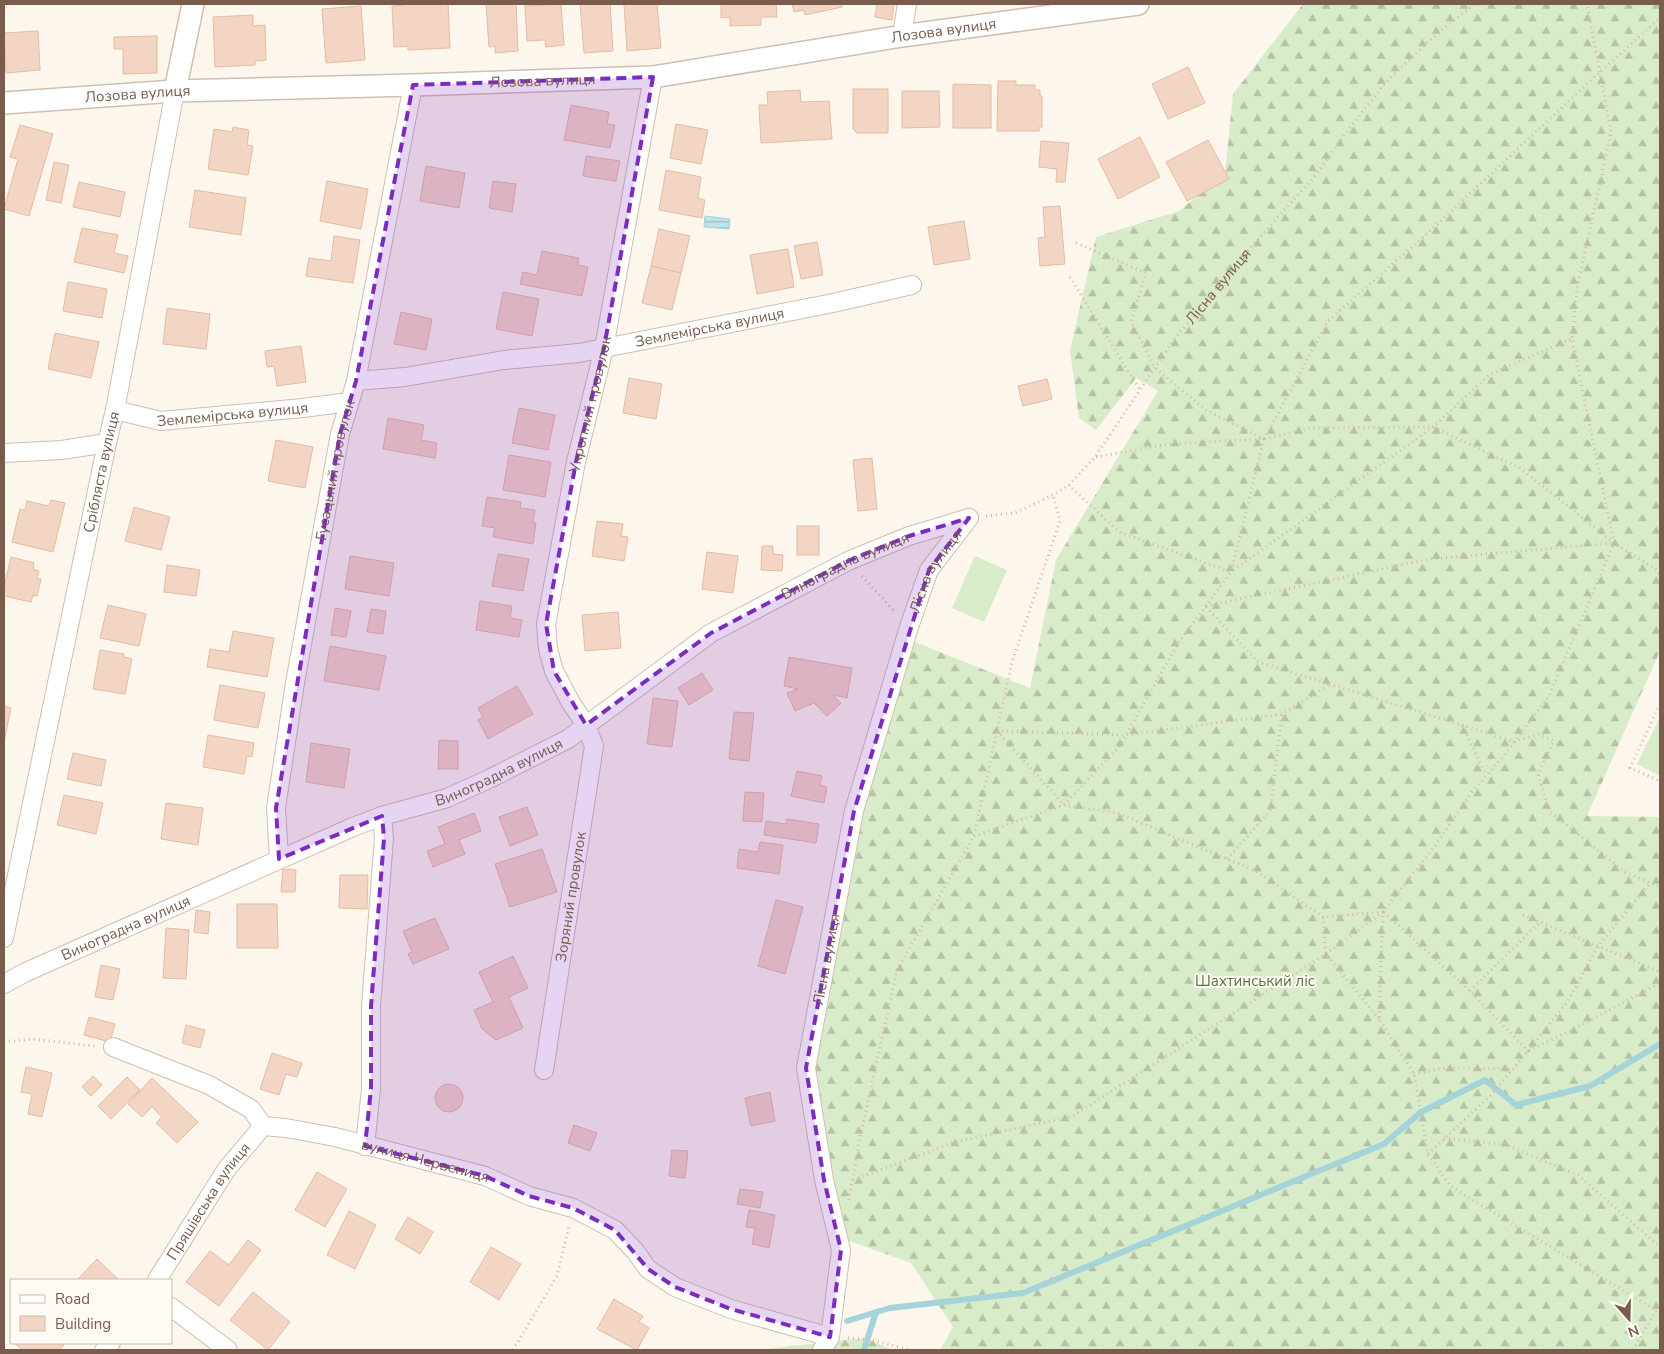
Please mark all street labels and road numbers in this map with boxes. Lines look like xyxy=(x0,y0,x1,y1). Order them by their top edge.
street label: Лозова вулиця xyxy=(890,13,997,48)
street label: Лозова вулиця xyxy=(489,69,596,92)
street label: Лозова вулиця xyxy=(84,81,191,107)
street label: Лісна вулиця xyxy=(1181,244,1255,328)
street label: Землемірська вулиця xyxy=(633,303,786,352)
street label: Укропний провулок xyxy=(564,334,616,475)
street label: Землемірська вулиця xyxy=(156,397,309,431)
street label: Гусацький провулок xyxy=(311,398,360,542)
street label: Срібляста вулиця xyxy=(79,409,124,535)
street label: Лісна вулиця xyxy=(905,526,966,615)
street label: Виноградна вулиця xyxy=(777,527,912,604)
street label: Виноградна вулиця xyxy=(433,733,566,811)
street label: Зоряний провулок xyxy=(551,830,591,964)
street label: Виноградна вулиця xyxy=(58,890,193,965)
street label: Лісна вулиця xyxy=(808,912,845,1007)
street label: вулиця Червениця xyxy=(359,1134,493,1187)
street label: Пряшівська вулиця xyxy=(162,1138,255,1264)

